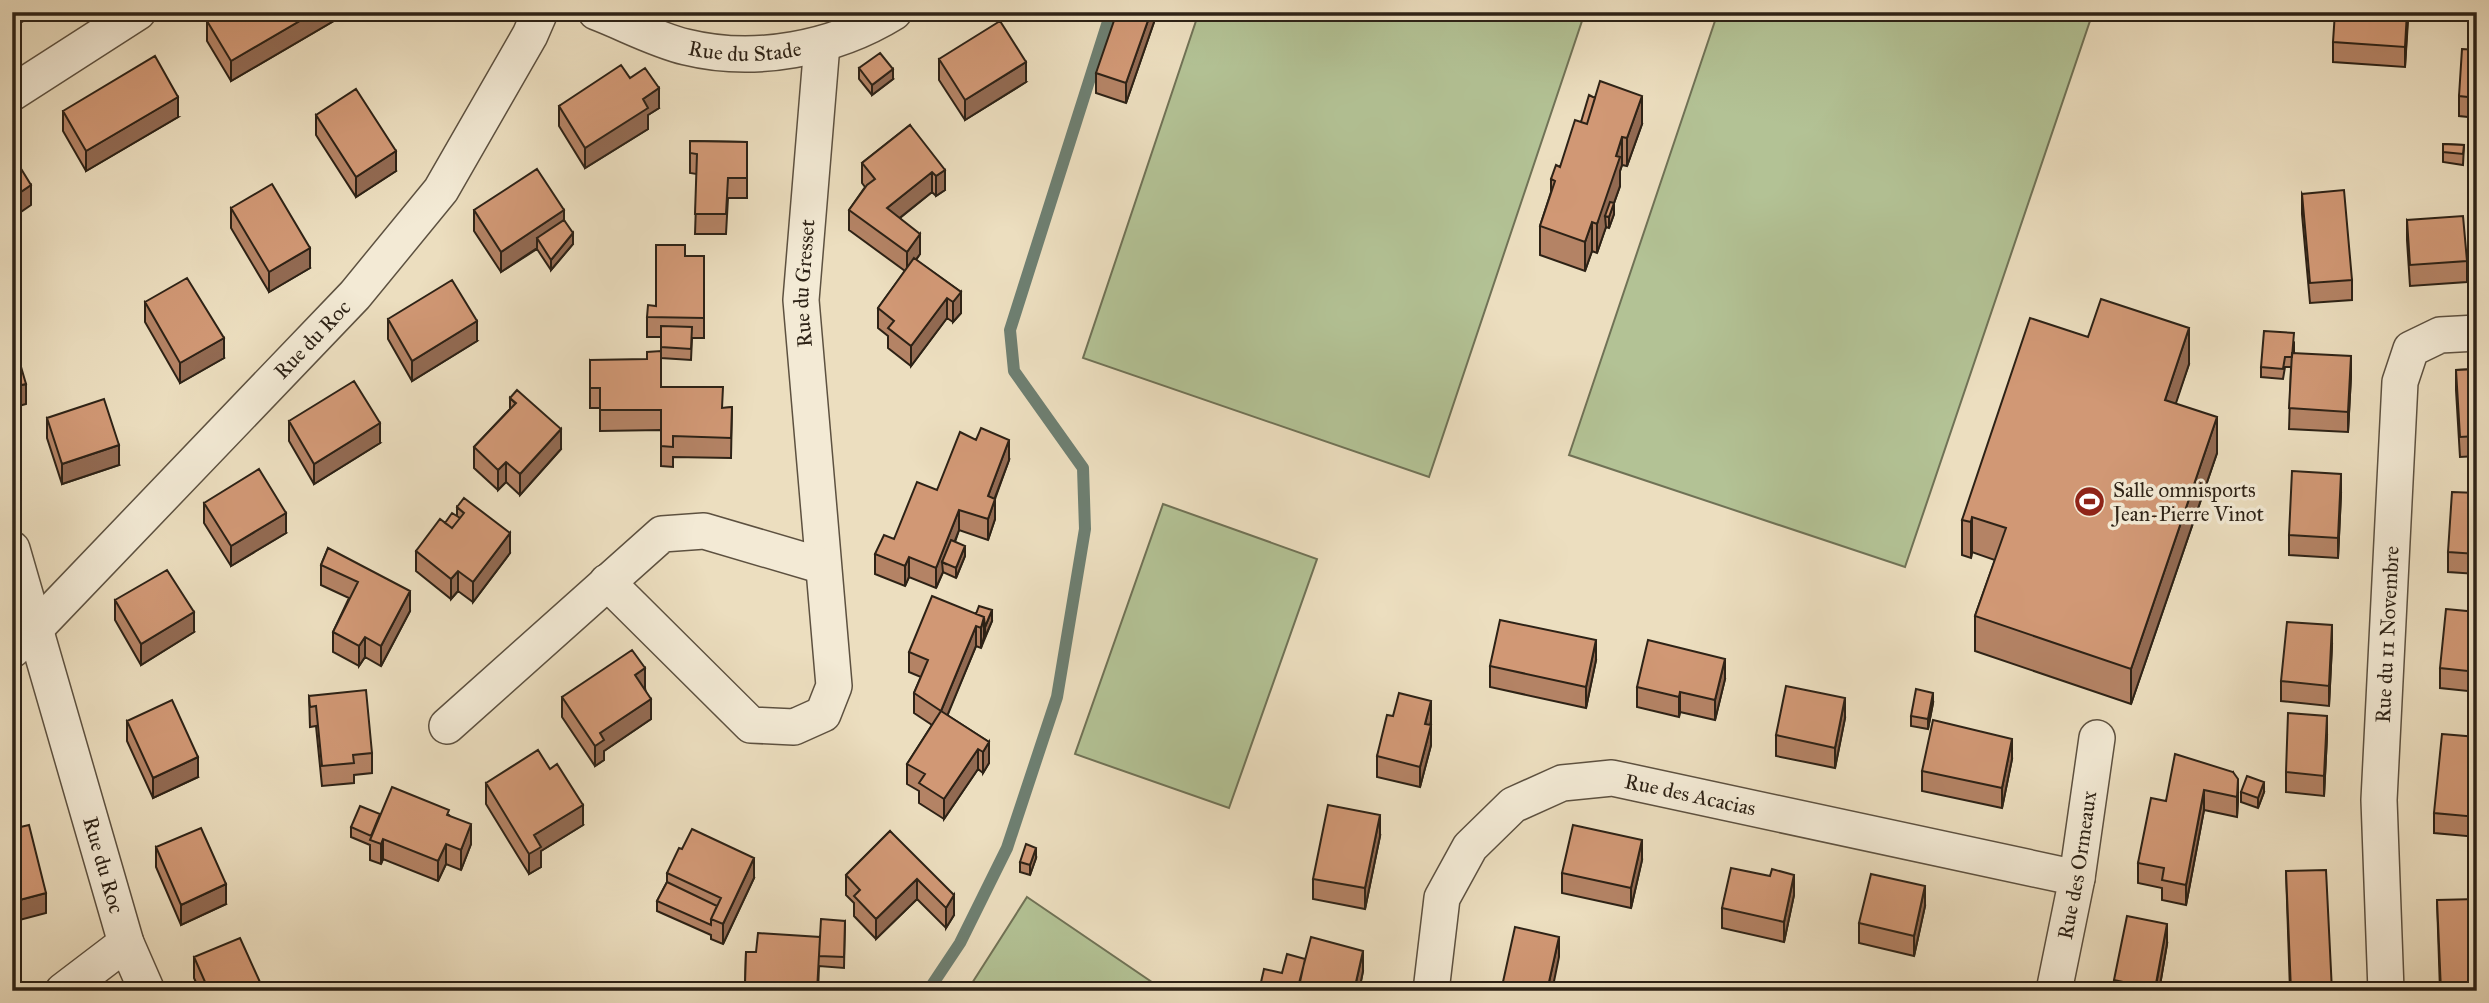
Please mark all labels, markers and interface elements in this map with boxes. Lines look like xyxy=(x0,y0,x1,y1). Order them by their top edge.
street label: Rue du Stade xyxy=(686,35,804,67)
street label: Rue du Gresset xyxy=(788,218,821,349)
street label: Rue du Roc xyxy=(268,295,356,384)
place label: Salle omnisports Jean-Pierre Vinot xyxy=(2111,477,2264,527)
sports icon: Salle omnisports Jean-Pierre Vinot xyxy=(2073,485,2107,519)
street label: Rue du 11 Novembre xyxy=(2370,545,2405,724)
street label: Rue des Acacias xyxy=(1622,768,1758,822)
street label: Rue des Ormeaux xyxy=(2052,789,2102,942)
street label: Rue du Roc xyxy=(77,814,130,917)

